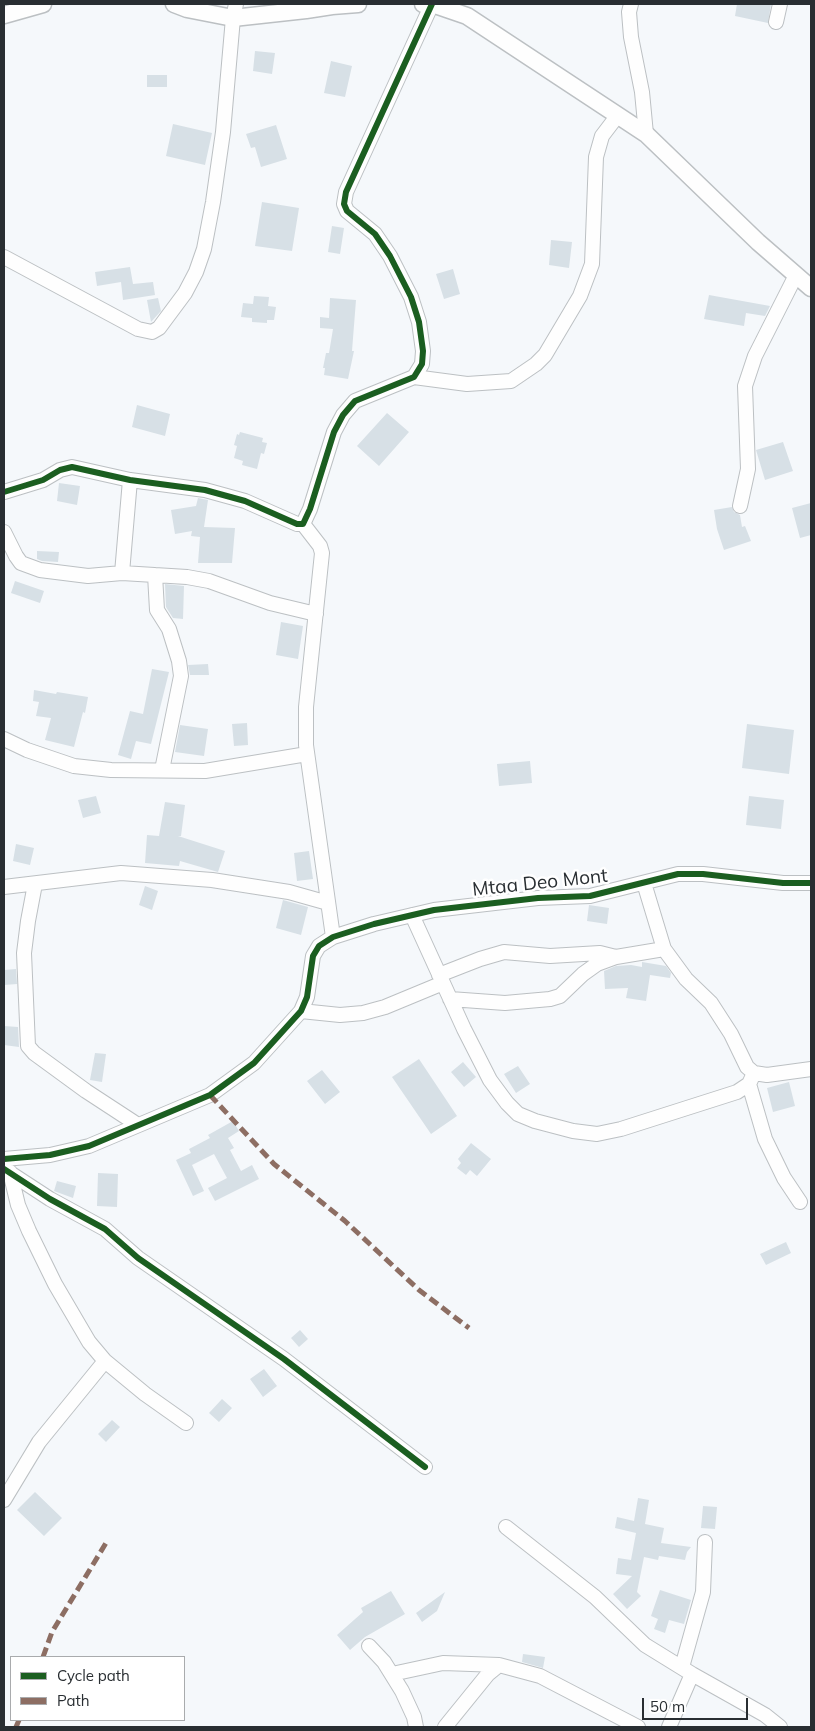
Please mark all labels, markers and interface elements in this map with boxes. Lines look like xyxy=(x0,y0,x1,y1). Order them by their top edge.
street label: Mtaa Deo Mont xyxy=(471,865,609,901)
legend xyxy=(10,1656,185,1721)
text: Cycle path xyxy=(57,1666,130,1685)
scale bar xyxy=(645,1688,751,1720)
text: Path xyxy=(57,1691,89,1710)
text: 50 m xyxy=(650,1697,685,1716)

